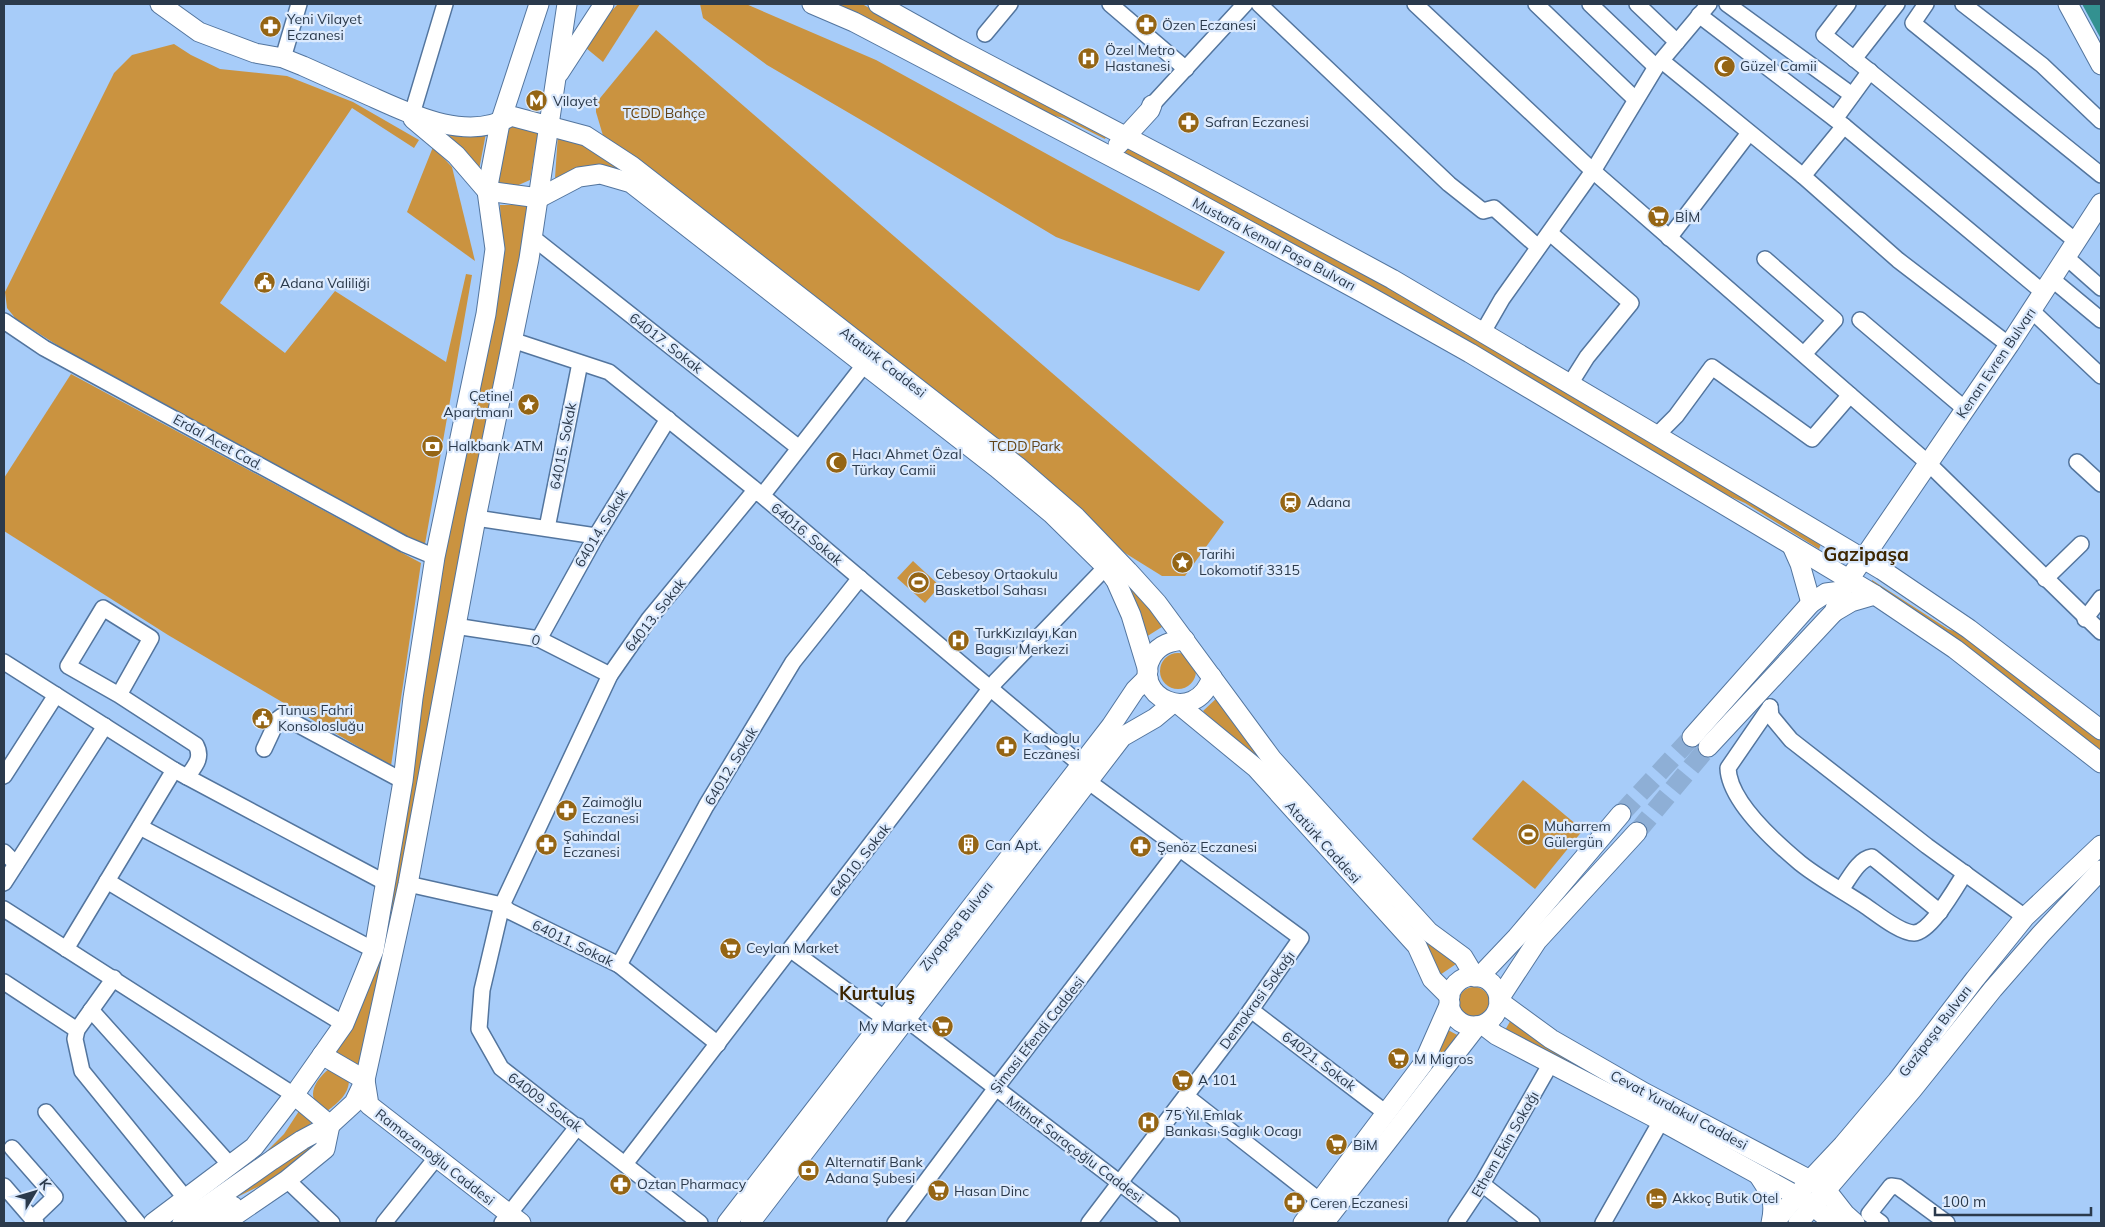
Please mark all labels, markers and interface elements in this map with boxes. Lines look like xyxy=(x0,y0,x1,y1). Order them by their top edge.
place label: Yeni Vilayet Eczanesi xyxy=(286,10,362,44)
pharmacy icon: Özen Eczanesi xyxy=(1134,13,1158,37)
pharmacy icon: Yeni Vilayet Eczanesi xyxy=(259,15,283,39)
place label: Özen Eczanesi xyxy=(1162,16,1256,34)
place label: Özel Metro Hastanesi xyxy=(1105,41,1175,75)
hospital icon: Özel Metro Hastanesi xyxy=(1077,46,1101,70)
mosque icon: Güzel Camii xyxy=(1712,54,1736,78)
place label: Güzel Camii xyxy=(1740,57,1817,75)
metro station icon: Vilayet xyxy=(525,89,549,113)
place label: Vilayet xyxy=(553,92,598,110)
park label: TCDD Bahçe xyxy=(623,104,705,122)
pharmacy icon: Safran Eczanesi xyxy=(1177,110,1201,134)
place label: Safran Eczanesi xyxy=(1205,113,1309,131)
street label: Mustafa Kemal Paşa Bulvarı xyxy=(1189,193,1359,295)
supermarket icon: BİM xyxy=(1647,205,1671,229)
place label: BİM xyxy=(1675,208,1700,226)
public building icon: Adana Valiliği xyxy=(252,271,276,295)
place label: Adana Valiliği xyxy=(280,274,370,292)
street label: Kenan Evren Bulvarı xyxy=(1952,304,2040,422)
street label: 64017. Sokak xyxy=(626,309,707,378)
street label: Atatürk Caddesi xyxy=(836,323,930,401)
place label: Çetinel Apartmanı xyxy=(443,387,513,421)
place icon: Çetinel Apartmanı xyxy=(517,392,541,416)
street label: 64015. Sokak xyxy=(546,400,580,491)
street label: Erdal Acet Cad. xyxy=(170,410,266,474)
bank icon: Halkbank ATM xyxy=(420,434,444,458)
place label: Halkbank ATM xyxy=(448,437,543,455)
park label: TCDD Park xyxy=(989,437,1062,455)
place label: Hacı Ahmet Özal Türkay Camii xyxy=(852,445,962,479)
mosque icon: Hacı Ahmet Özal Türkay Camii xyxy=(824,450,848,474)
street label: 64014. Sokak xyxy=(571,485,632,570)
station icon: Adana xyxy=(1279,490,1303,514)
place label: Adana xyxy=(1307,493,1351,511)
street label: 64016. Sokak xyxy=(767,499,847,570)
district label: Gazipaşa xyxy=(1823,542,1909,566)
place label: Tarihi Lokomotif 3315 xyxy=(1199,545,1300,579)
place icon: Tarihi Lokomotif 3315 xyxy=(1171,550,1195,574)
place label: Cebesoy Ortaokulu Basketbol Sahası xyxy=(935,565,1058,599)
sports icon: Cebesoy Ortaokulu Basketbol Sahası xyxy=(907,570,931,594)
street label: 64013. Sokak xyxy=(621,574,690,655)
place label: TurkKızılayı Kan Bagısı Merkezi xyxy=(975,624,1077,658)
hospital icon: TurkKızılayı Kan Bagısı Merkezi xyxy=(947,629,971,653)
street label: 0 xyxy=(529,630,543,650)
place label: Tunus Fahri Konsolosluğu xyxy=(278,701,364,735)
public building icon: Tunus Fahri Konsolosluğu xyxy=(250,706,274,730)
street label: 64012. Sokak xyxy=(701,723,762,808)
place label: Kadıoglu Eczanesi xyxy=(1023,729,1080,763)
pharmacy icon: Kadıoglu Eczanesi xyxy=(995,734,1019,758)
place label: Zaimoğlu Eczanesi xyxy=(582,793,642,827)
street label: Atatürk Caddesi xyxy=(1281,797,1365,887)
pharmacy icon: Zaimoğlu Eczanesi xyxy=(554,798,578,822)
place label: Muharrem Gülergün xyxy=(1544,817,1611,851)
street label: 64010. Sokak xyxy=(826,819,895,900)
sports icon: Muharrem Gülergün xyxy=(1516,822,1540,846)
place label: Şahindal Eczanesi xyxy=(563,827,620,861)
pharmacy icon: Şahindal Eczanesi xyxy=(535,832,559,856)
building icon: Can Apt. xyxy=(957,833,981,857)
pharmacy icon: Şenöz Eczanesi xyxy=(1129,835,1153,859)
place label: Can Apt. xyxy=(985,836,1042,854)
place label: Şenöz Eczanesi xyxy=(1157,838,1257,856)
street label: Ziyapaşa Bulvarı xyxy=(916,878,996,974)
street label: 64011. Sokak xyxy=(529,916,617,971)
supermarket icon: Ceylan Market xyxy=(718,936,742,960)
place label: Ceylan Market xyxy=(746,939,839,957)
street label: Demokrasi Sokağı xyxy=(1215,947,1299,1053)
street label: Şimasi Efendi Caddesi xyxy=(986,973,1088,1097)
district label: Kurtuluş xyxy=(839,981,915,1005)
street label: Gazipaşa Bulvarı xyxy=(1895,982,1975,1080)
supermarket icon: My Market xyxy=(931,1014,955,1038)
place label: My Market xyxy=(859,1017,927,1035)
street label: 64021. Sokak xyxy=(1278,1027,1360,1095)
supermarket icon: M Migros xyxy=(1386,1047,1410,1071)
place label: M Migros xyxy=(1414,1050,1473,1068)
street label: Cevat Yurdakul Caddesi xyxy=(1607,1066,1751,1154)
street label: 64009. Sokak xyxy=(504,1068,586,1136)
supermarket icon: A 101 xyxy=(1170,1068,1194,1092)
place label: A 101 xyxy=(1198,1071,1237,1089)
street label: Ethem Ekin Sokağı xyxy=(1467,1088,1543,1200)
street label: Mithat Saraçoğlu Caddesi xyxy=(1003,1092,1147,1206)
street label: Ramazanoğlu Caddesi xyxy=(372,1105,498,1209)
place label: 75 Yıl Emlak Bankası Saglık Ocagı xyxy=(1165,1106,1302,1140)
hospital icon: 75 Yıl Emlak Bankası Saglık Ocagı xyxy=(1137,1111,1161,1135)
supermarket icon: BiM xyxy=(1325,1133,1349,1157)
place label: BiM xyxy=(1353,1136,1378,1154)
place label: Alternatif Bank Adana Şubesi xyxy=(825,1153,923,1187)
bank icon: Alternatif Bank Adana Şubesi xyxy=(797,1158,821,1182)
north arrow xyxy=(10,1167,60,1217)
pharmacy icon: Oztan Pharmacy xyxy=(609,1172,633,1196)
text: K xyxy=(35,1175,56,1194)
place label: Oztan Pharmacy xyxy=(637,1175,747,1193)
supermarket icon: Hasan Dinc xyxy=(926,1179,950,1203)
place label: Hasan Dinc xyxy=(954,1182,1029,1200)
scale bar xyxy=(1935,1184,2091,1216)
hotel icon: Akkoç Butik Otel xyxy=(1644,1186,1668,1210)
place label: Akkoç Butik Otel xyxy=(1672,1189,1778,1207)
pharmacy icon: Ceren Eczanesi xyxy=(1282,1191,1306,1215)
text: 100 m xyxy=(1942,1192,1986,1211)
place label: Ceren Eczanesi xyxy=(1310,1194,1408,1212)

